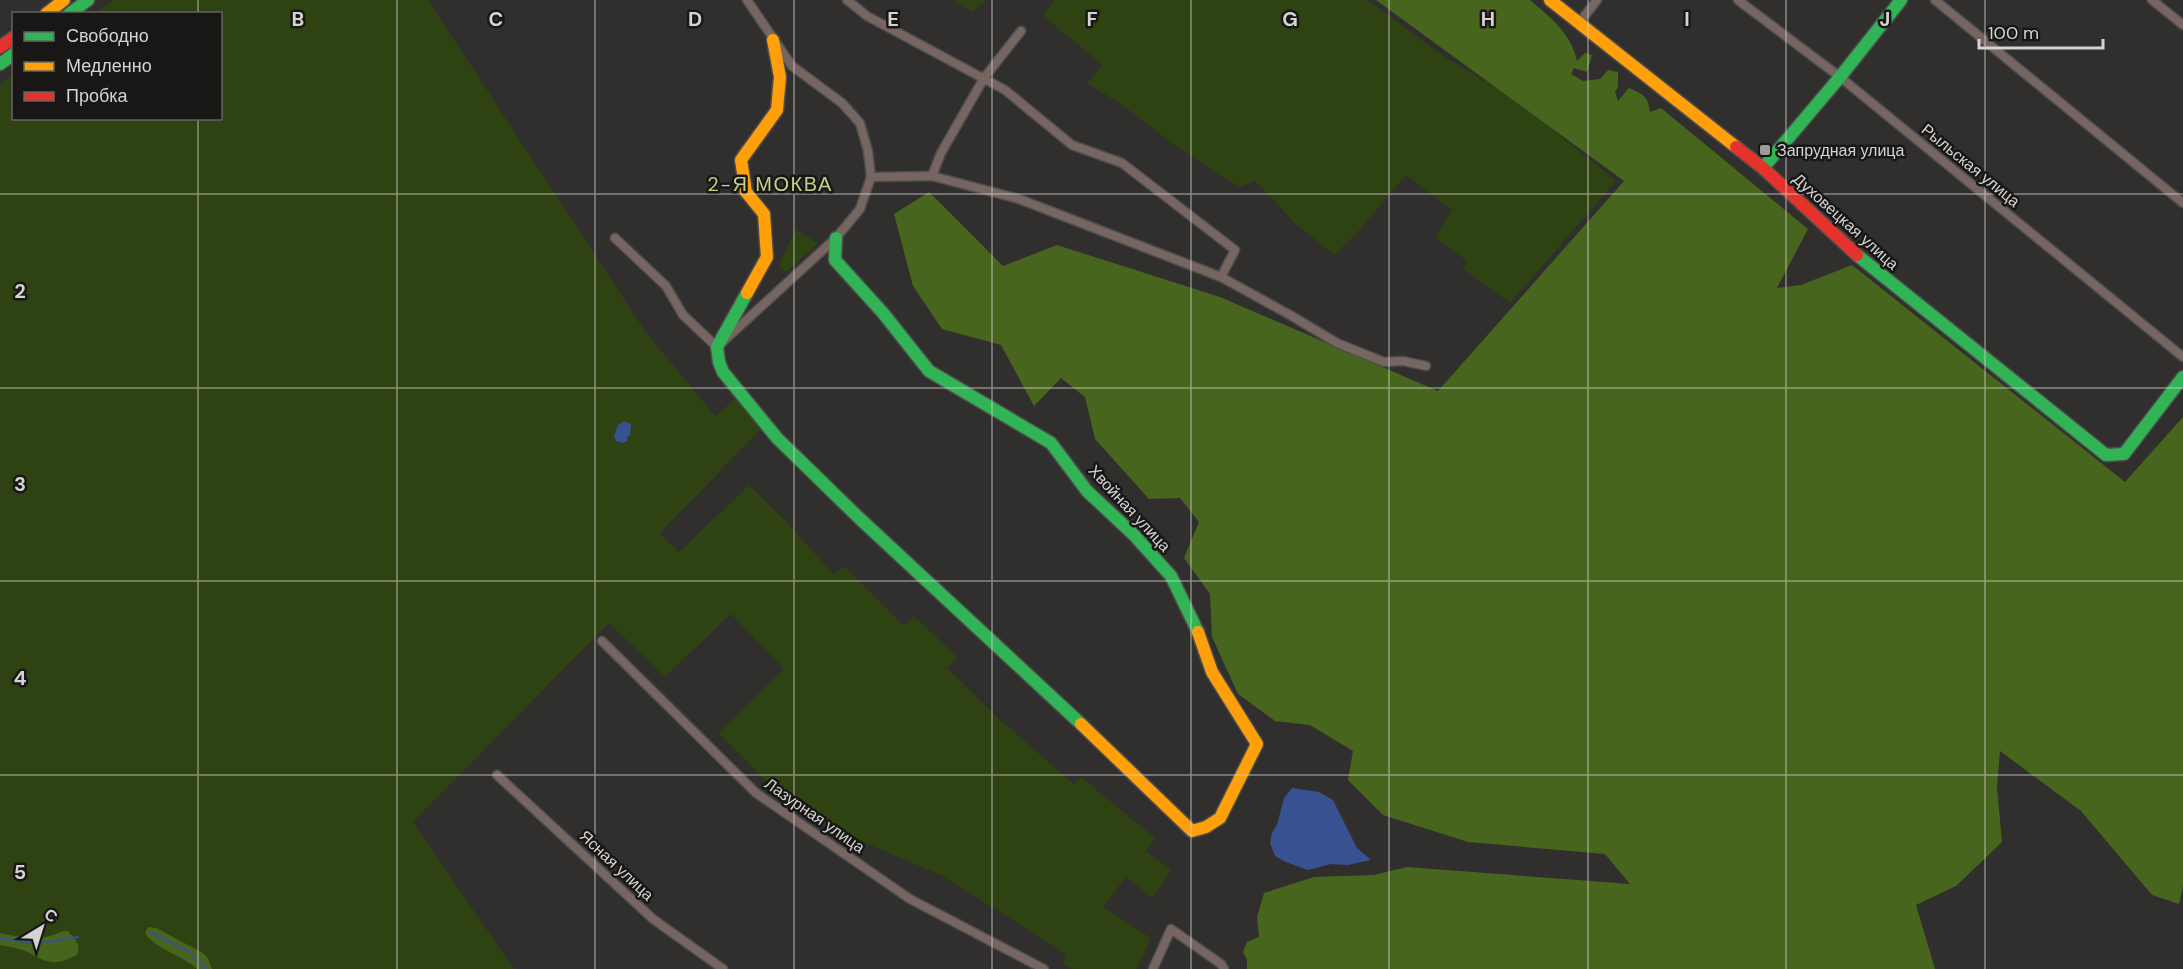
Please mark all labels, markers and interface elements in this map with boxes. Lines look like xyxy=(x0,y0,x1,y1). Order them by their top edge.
text: B xyxy=(292,6,304,32)
text: C xyxy=(489,6,503,32)
text: D xyxy=(688,6,702,32)
text: E xyxy=(887,6,899,32)
text: F xyxy=(1086,6,1098,32)
text: G xyxy=(1282,6,1298,32)
text: H xyxy=(1481,6,1495,32)
text: I xyxy=(1684,6,1690,32)
text: J xyxy=(1880,6,1890,32)
legend xyxy=(12,12,222,120)
scale bar xyxy=(1979,12,2104,50)
text: 100 m xyxy=(1988,21,2039,45)
text: Свободно xyxy=(66,24,149,48)
text: Медленно xyxy=(66,54,152,78)
text: Пробка xyxy=(66,84,129,108)
street label: Рыльская улица xyxy=(1917,119,2024,212)
place label: Запрудная улица xyxy=(1777,140,1904,161)
marker: Запрудная улица xyxy=(1758,143,1772,157)
street label: Духовецкая улица xyxy=(1788,168,1903,275)
district label: 2-Я МОКВА xyxy=(707,171,833,197)
text: 2 xyxy=(14,278,26,304)
street label: Хвойная улица xyxy=(1084,460,1175,556)
text: 3 xyxy=(14,471,26,497)
text: 4 xyxy=(14,665,27,691)
street label: Лазурная улица xyxy=(760,773,869,858)
street label: Ясная улица xyxy=(575,826,658,905)
text: 5 xyxy=(14,859,26,885)
north arrow xyxy=(12,897,72,957)
text: С xyxy=(40,904,62,928)

